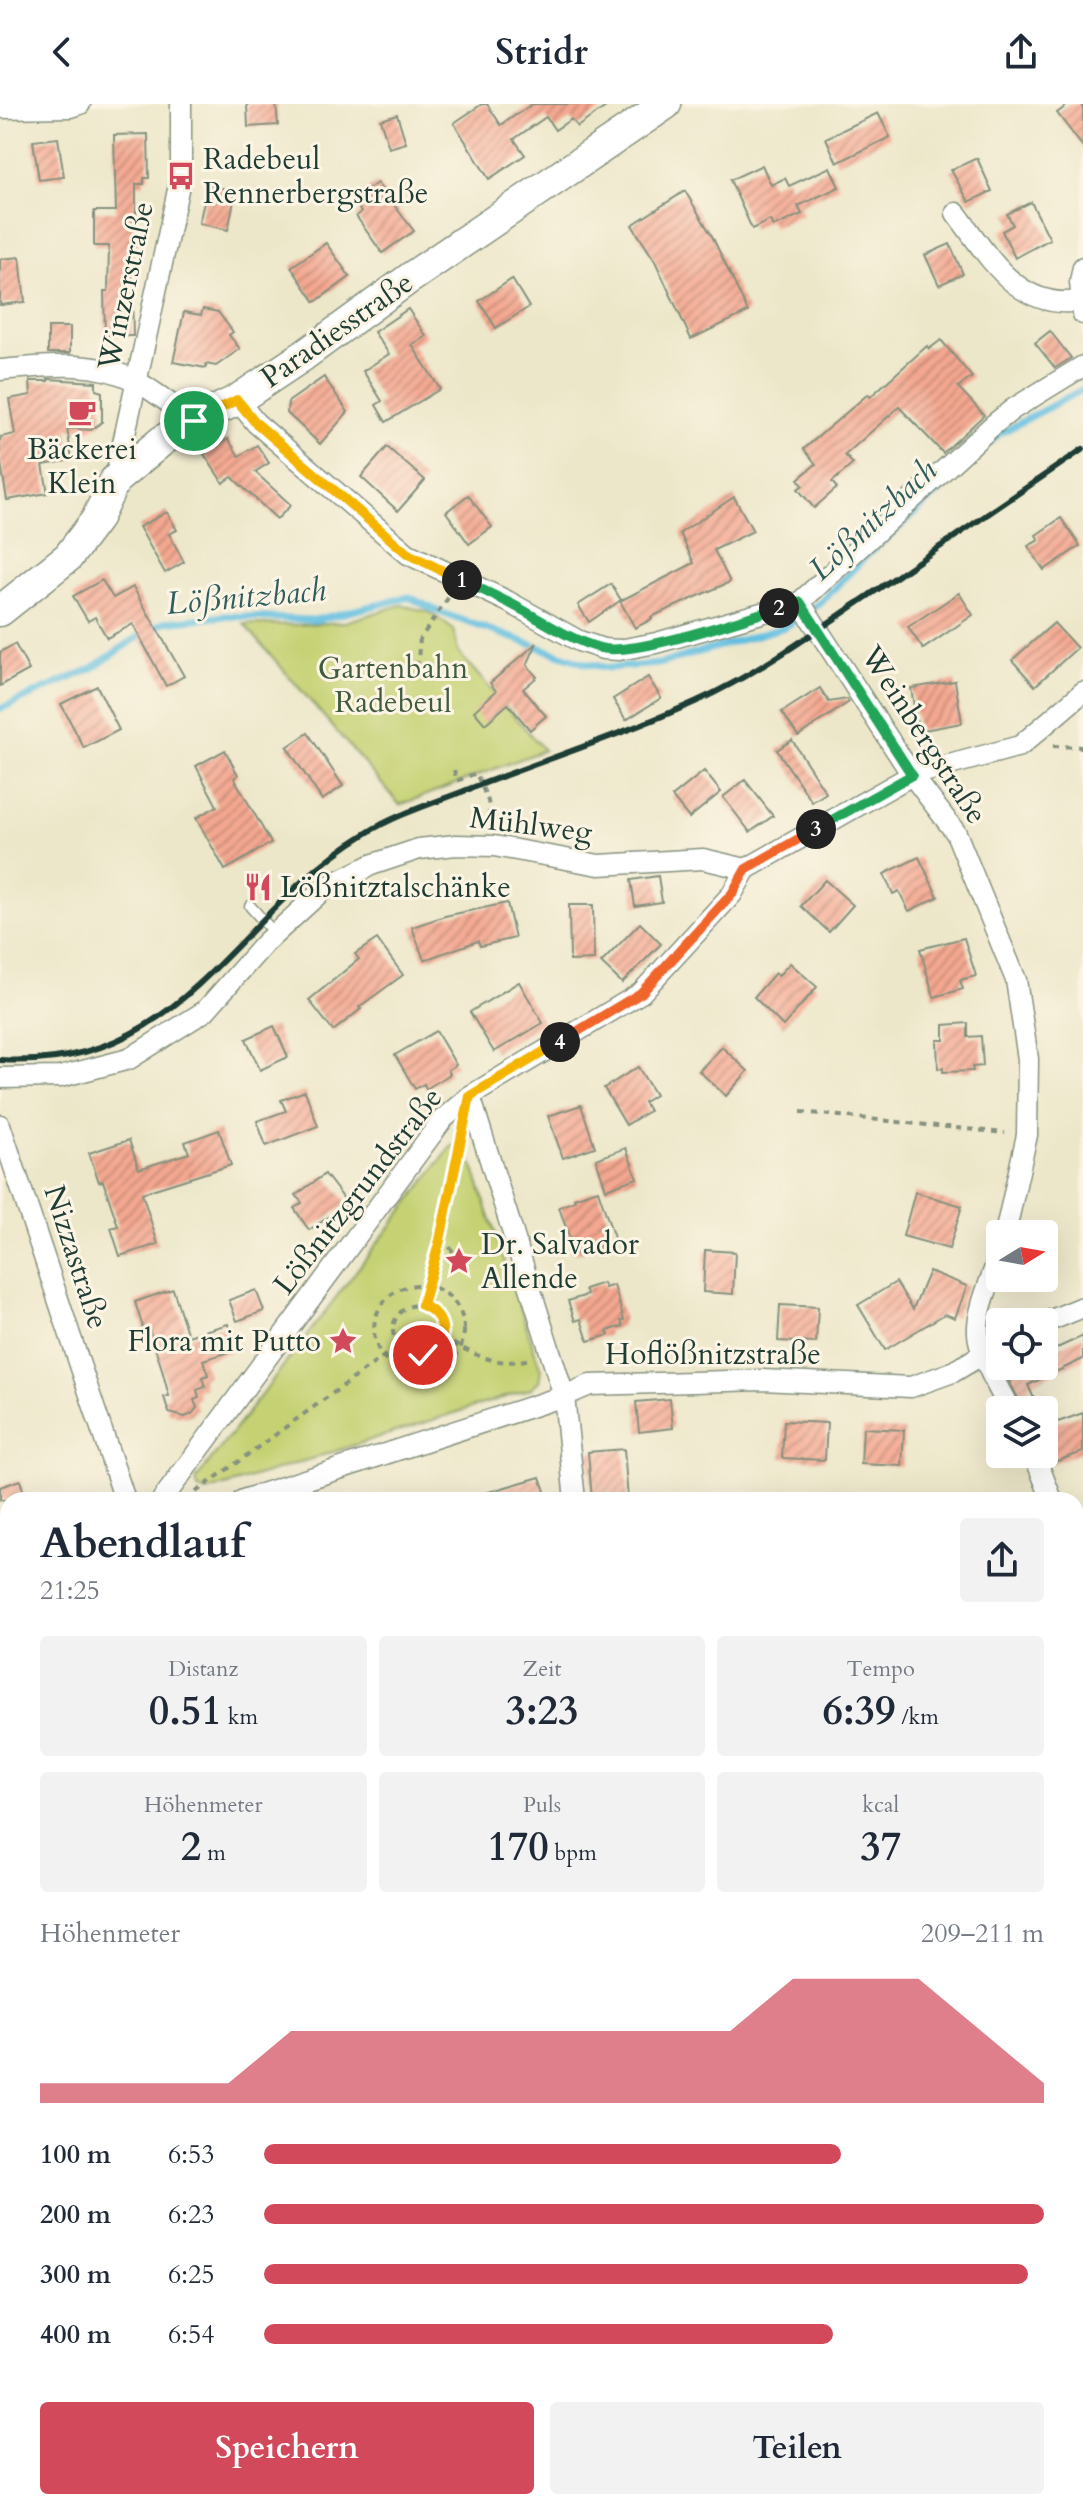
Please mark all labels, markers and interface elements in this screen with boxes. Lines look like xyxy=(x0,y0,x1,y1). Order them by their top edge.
text: Stridr xyxy=(495,28,588,77)
icon: back xyxy=(40,30,84,74)
icon: share xyxy=(999,30,1043,74)
place label: Radebeul Rennerbergstraße xyxy=(203,139,428,214)
bus stop icon: Radebeul Rennerbergstraße xyxy=(166,161,196,191)
street label: Winzerstraße xyxy=(88,198,164,375)
street label: Paradiesstraße xyxy=(253,262,421,398)
pin xyxy=(160,387,228,455)
cafe icon: Bäckerei Klein xyxy=(67,397,97,427)
icon: arrive xyxy=(172,399,216,443)
place label: Bäckerei Klein xyxy=(27,429,137,504)
water label: Lößnitzbach xyxy=(799,449,947,591)
pin: 1 xyxy=(442,560,482,600)
text: 1 xyxy=(456,565,468,595)
water label: Lößnitzbach xyxy=(164,568,328,626)
pin: 2 xyxy=(759,588,799,628)
text: 2 xyxy=(773,593,785,623)
street label: Weinbergstraße xyxy=(851,637,997,832)
park label: Gartenbahn Radebeul xyxy=(318,648,468,723)
street label: Mühlweg xyxy=(467,797,595,853)
pin: 3 xyxy=(796,809,836,849)
text: 3 xyxy=(810,814,822,844)
place label: Lößnitztalschänke xyxy=(280,867,511,908)
restaurant icon: Lößnitztalschänke xyxy=(243,872,273,902)
pin: 4 xyxy=(540,1022,580,1062)
text: 4 xyxy=(554,1027,566,1057)
street label: Lößnitzgrundstraße xyxy=(264,1079,452,1303)
street label: Nizzastraße xyxy=(34,1180,118,1334)
north arrow xyxy=(986,1220,1058,1292)
map controls xyxy=(986,1220,1058,1468)
place label: Dr. Salvador Allende xyxy=(481,1224,639,1299)
place icon: Dr. Salvador Allende xyxy=(444,1246,474,1276)
button: locate xyxy=(986,1308,1058,1380)
place label: Flora mit Putto xyxy=(127,1321,321,1362)
pin xyxy=(389,1321,457,1389)
place icon: Flora mit Putto xyxy=(328,1326,358,1356)
icon: check xyxy=(401,1333,445,1377)
street label: Hoflößnitzstraße xyxy=(605,1334,821,1375)
button: layers xyxy=(986,1396,1058,1468)
text: Abendlauf xyxy=(40,1513,245,1573)
button: share xyxy=(960,1518,1044,1602)
text: 21:25 xyxy=(40,1573,100,1608)
text: Distanz xyxy=(168,1654,238,1684)
text: Zeit xyxy=(523,1654,561,1684)
text: Tempo xyxy=(846,1654,915,1684)
text: 0.51 xyxy=(149,1684,222,1739)
text: 3:23 xyxy=(505,1684,579,1739)
text: 6:39 xyxy=(822,1684,895,1739)
text: km xyxy=(222,1702,258,1732)
text: /km xyxy=(895,1702,939,1732)
text: Höhenmeter xyxy=(144,1790,263,1820)
text: Puls xyxy=(523,1790,561,1820)
text: kcal xyxy=(862,1790,899,1820)
text: 2 xyxy=(181,1820,201,1875)
text: 170 xyxy=(487,1820,549,1875)
text: 37 xyxy=(860,1820,901,1875)
text: m xyxy=(201,1838,226,1868)
text: bpm xyxy=(549,1838,597,1868)
text: Höhenmeter xyxy=(40,1916,180,1951)
text: 209–211 m xyxy=(921,1916,1044,1951)
text: 100 m xyxy=(40,2137,111,2172)
text: 6:53 xyxy=(168,2137,215,2172)
text: 200 m xyxy=(40,2197,111,2232)
text: 6:23 xyxy=(168,2197,215,2232)
text: 300 m xyxy=(40,2257,111,2292)
text: 6:25 xyxy=(168,2257,215,2292)
text: 400 m xyxy=(40,2317,111,2352)
text: 6:54 xyxy=(168,2317,215,2352)
button: Speichern xyxy=(40,2402,534,2494)
button: Teilen xyxy=(550,2402,1044,2494)

